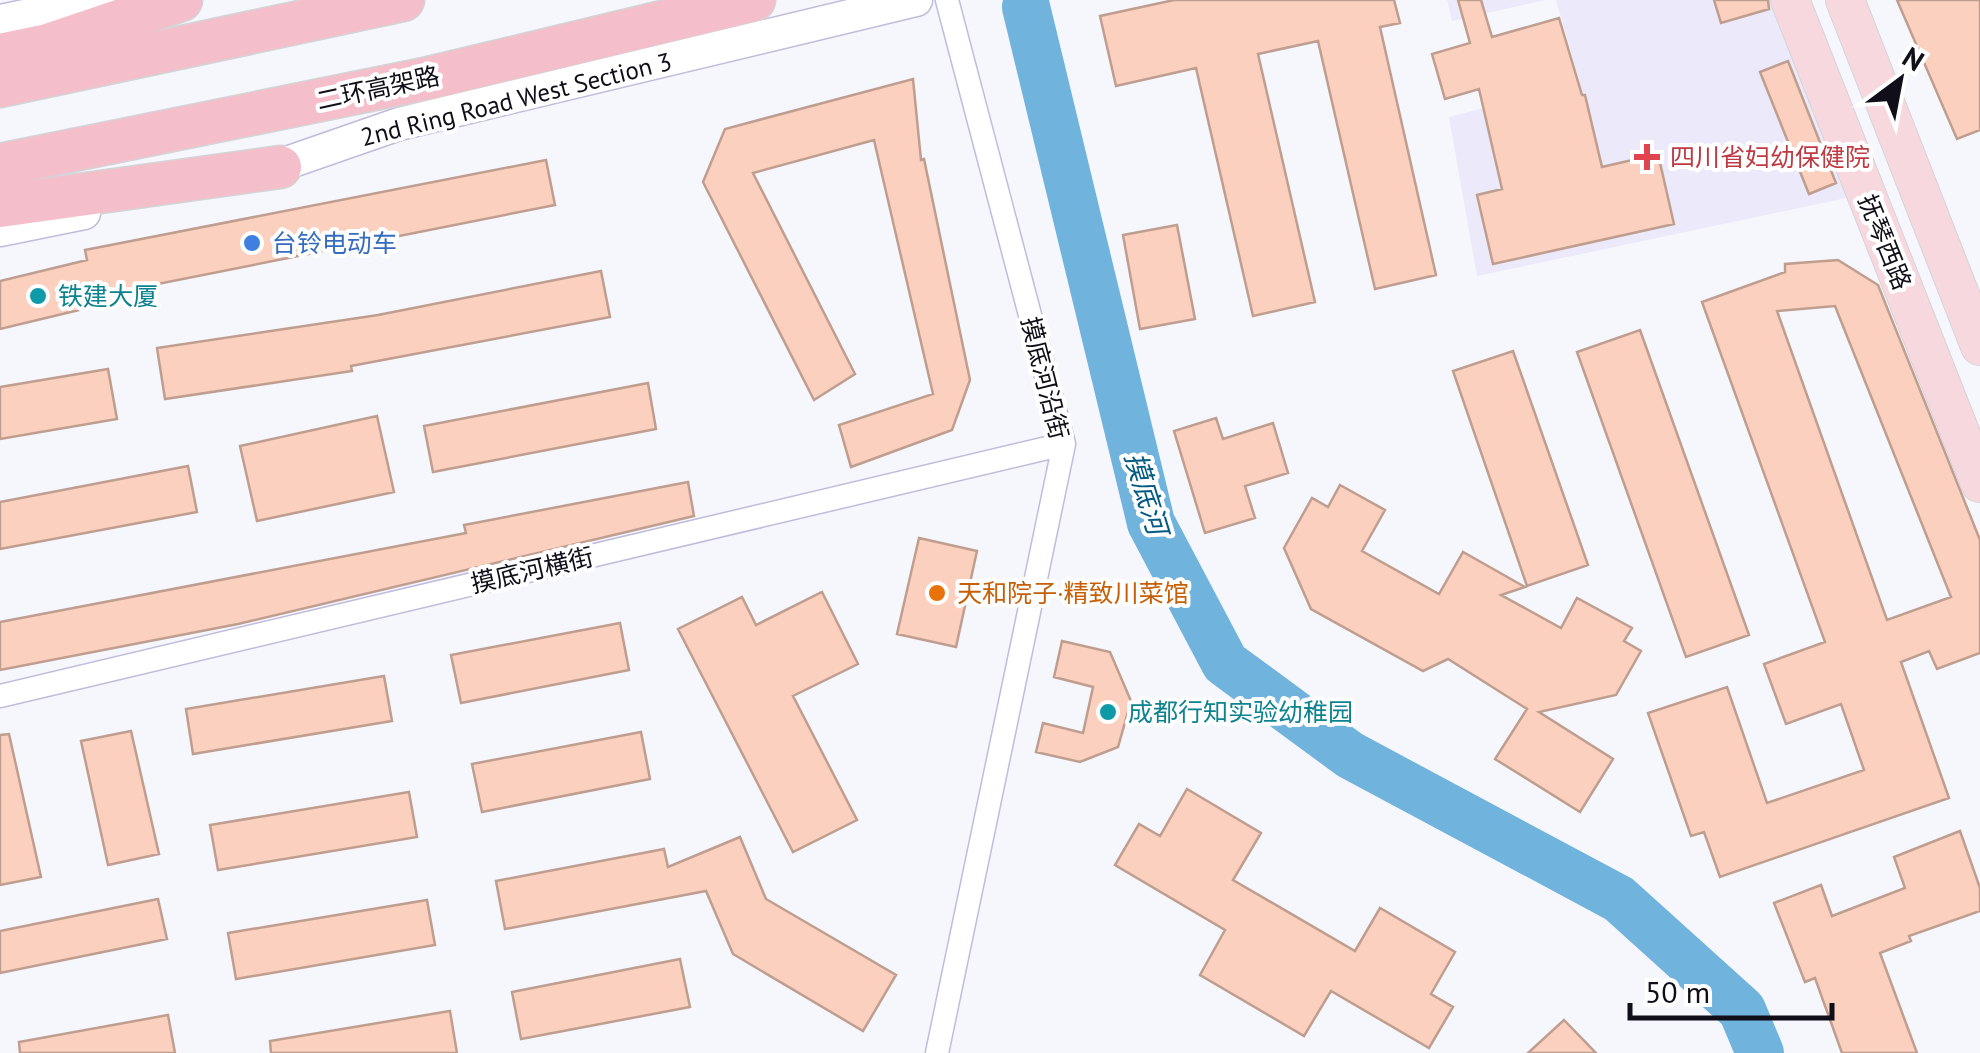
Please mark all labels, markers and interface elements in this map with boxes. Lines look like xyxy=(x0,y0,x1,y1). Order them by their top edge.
north arrow xyxy=(1850,30,1950,130)
text: N xyxy=(1896,38,1931,79)
street label: 2nd Ring Road West Section 3 xyxy=(357,45,675,153)
street label: 二环高架路 xyxy=(314,59,442,117)
place label: 四川省妇幼保健院 xyxy=(1670,141,1870,173)
marker: 四川省妇幼保健院 xyxy=(1634,144,1660,170)
street label: 抚琴西路 xyxy=(1851,190,1919,294)
place label: 台铃电动车 xyxy=(272,227,397,259)
marker: 台铃电动车 xyxy=(241,232,263,254)
place label: 铁建大厦 xyxy=(58,280,158,312)
marker: 铁建大厦 xyxy=(27,285,49,307)
street label: 摸底河沿街 xyxy=(1014,313,1076,443)
water label: 摸底河 xyxy=(1117,447,1178,543)
street label: 摸底河横街 xyxy=(467,540,597,600)
place label: 天和院子·精致川菜馆 xyxy=(957,577,1189,609)
marker: 天和院子·精致川菜馆 xyxy=(926,582,948,604)
place label: 成都行知实验幼稚园 xyxy=(1128,696,1353,728)
marker: 成都行知实验幼稚园 xyxy=(1097,701,1119,723)
scale bar xyxy=(1630,958,1832,1020)
text: 50 m xyxy=(1645,972,1710,1011)

